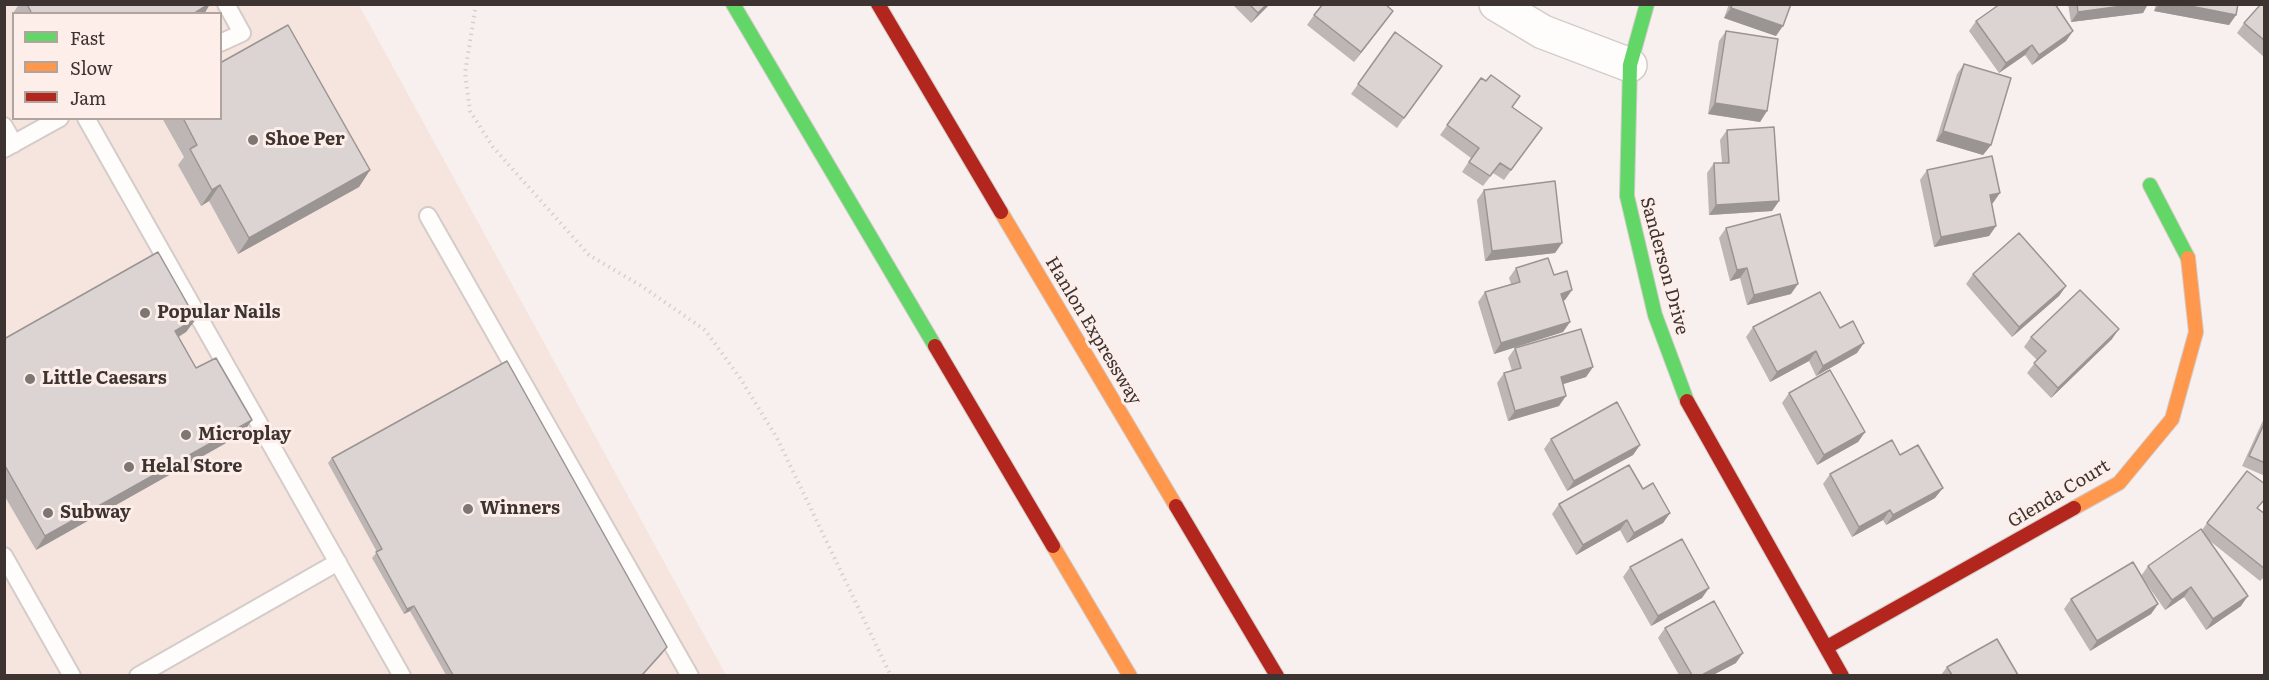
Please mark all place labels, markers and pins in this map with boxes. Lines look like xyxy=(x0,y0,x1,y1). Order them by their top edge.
place label: Shoe Per xyxy=(265,129,345,151)
marker: Shoe Per xyxy=(246,133,260,147)
place label: Popular Nails xyxy=(157,302,281,324)
marker: Popular Nails xyxy=(138,306,152,320)
place label: Little Caesars xyxy=(42,368,167,390)
marker: Little Caesars xyxy=(23,372,37,386)
place label: Microplay xyxy=(198,424,291,446)
marker: Microplay xyxy=(179,428,193,442)
place label: Helal Store xyxy=(141,456,243,478)
marker: Helal Store xyxy=(122,460,136,474)
place label: Winners xyxy=(480,498,560,520)
place label: Subway xyxy=(60,502,131,524)
marker: Winners xyxy=(461,502,475,516)
marker: Subway xyxy=(41,506,55,520)

